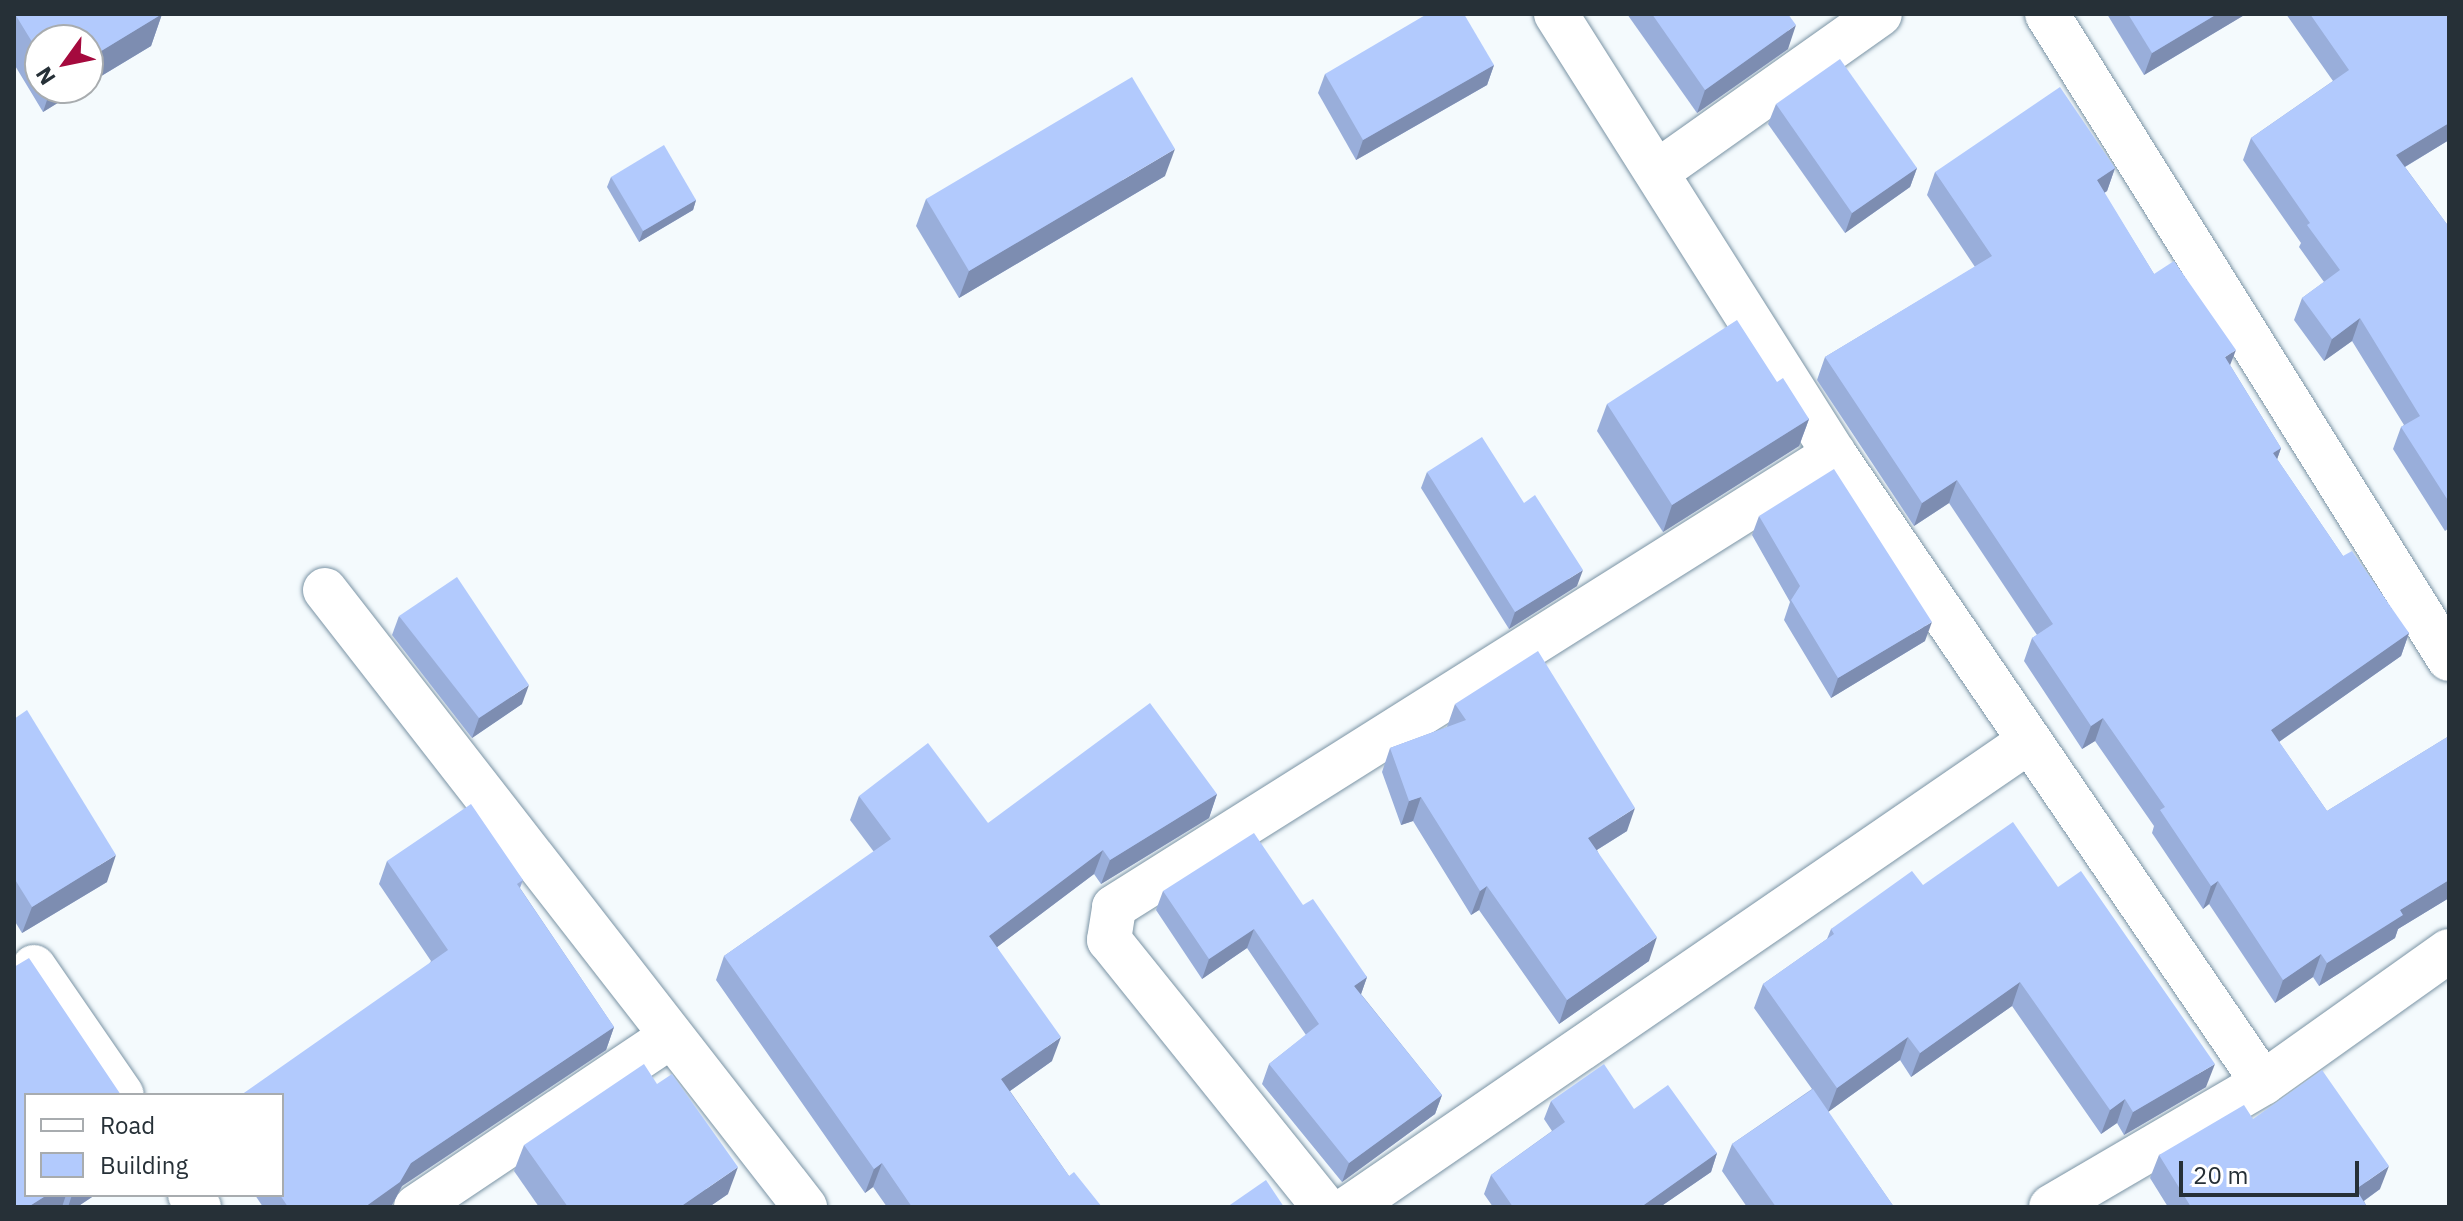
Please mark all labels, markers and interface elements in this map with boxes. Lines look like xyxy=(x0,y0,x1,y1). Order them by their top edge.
north arrow xyxy=(24,24,104,104)
text: N xyxy=(29,62,62,91)
legend xyxy=(24,1093,284,1197)
text: Road xyxy=(100,1109,155,1141)
scale bar xyxy=(2183,1145,2363,1195)
text: Building xyxy=(100,1149,188,1181)
text: 20 m xyxy=(2193,1159,2248,1191)

